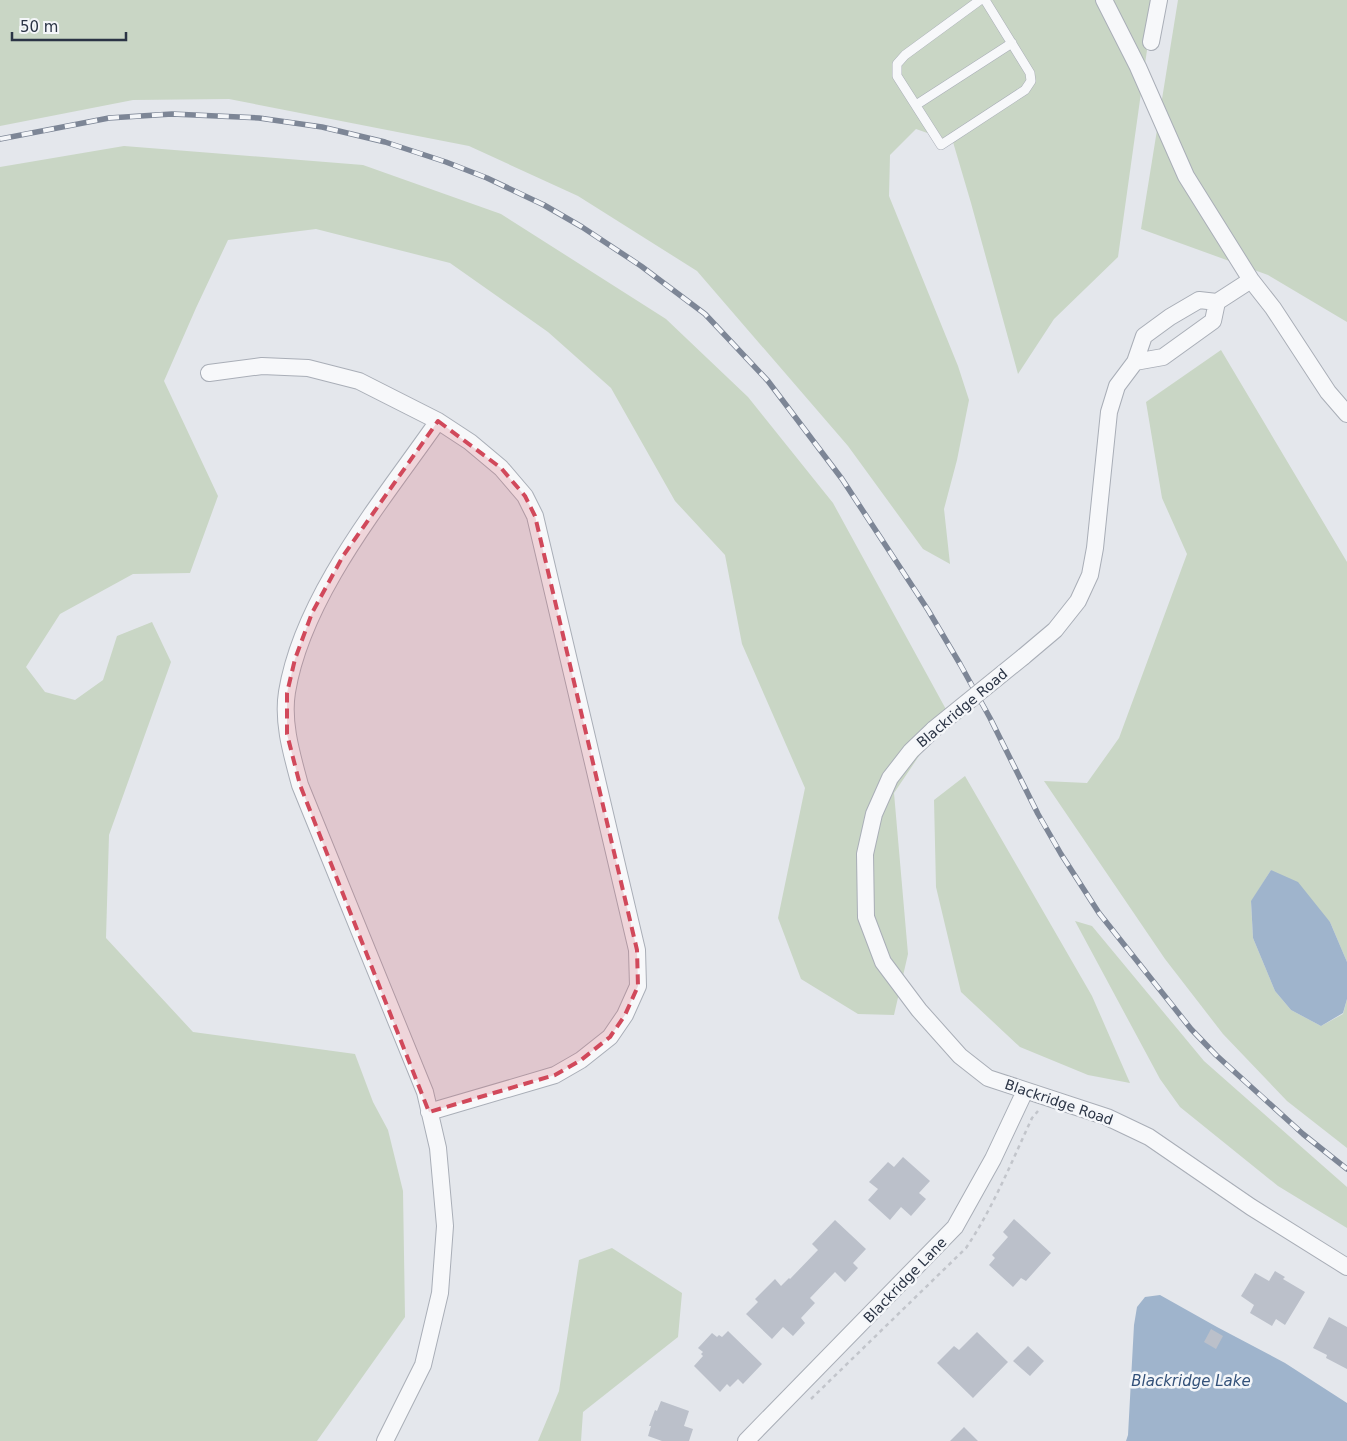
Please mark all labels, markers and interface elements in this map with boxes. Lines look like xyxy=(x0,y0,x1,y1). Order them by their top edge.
scale bar xyxy=(12,10,126,42)
text: 50 m xyxy=(20,18,58,36)
street label: Blackridge Road xyxy=(913,665,1011,751)
street label: Blackridge Road xyxy=(1003,1076,1115,1128)
street label: Blackridge Lane xyxy=(860,1234,950,1326)
water label: Blackridge Lake xyxy=(1131,1372,1251,1390)

